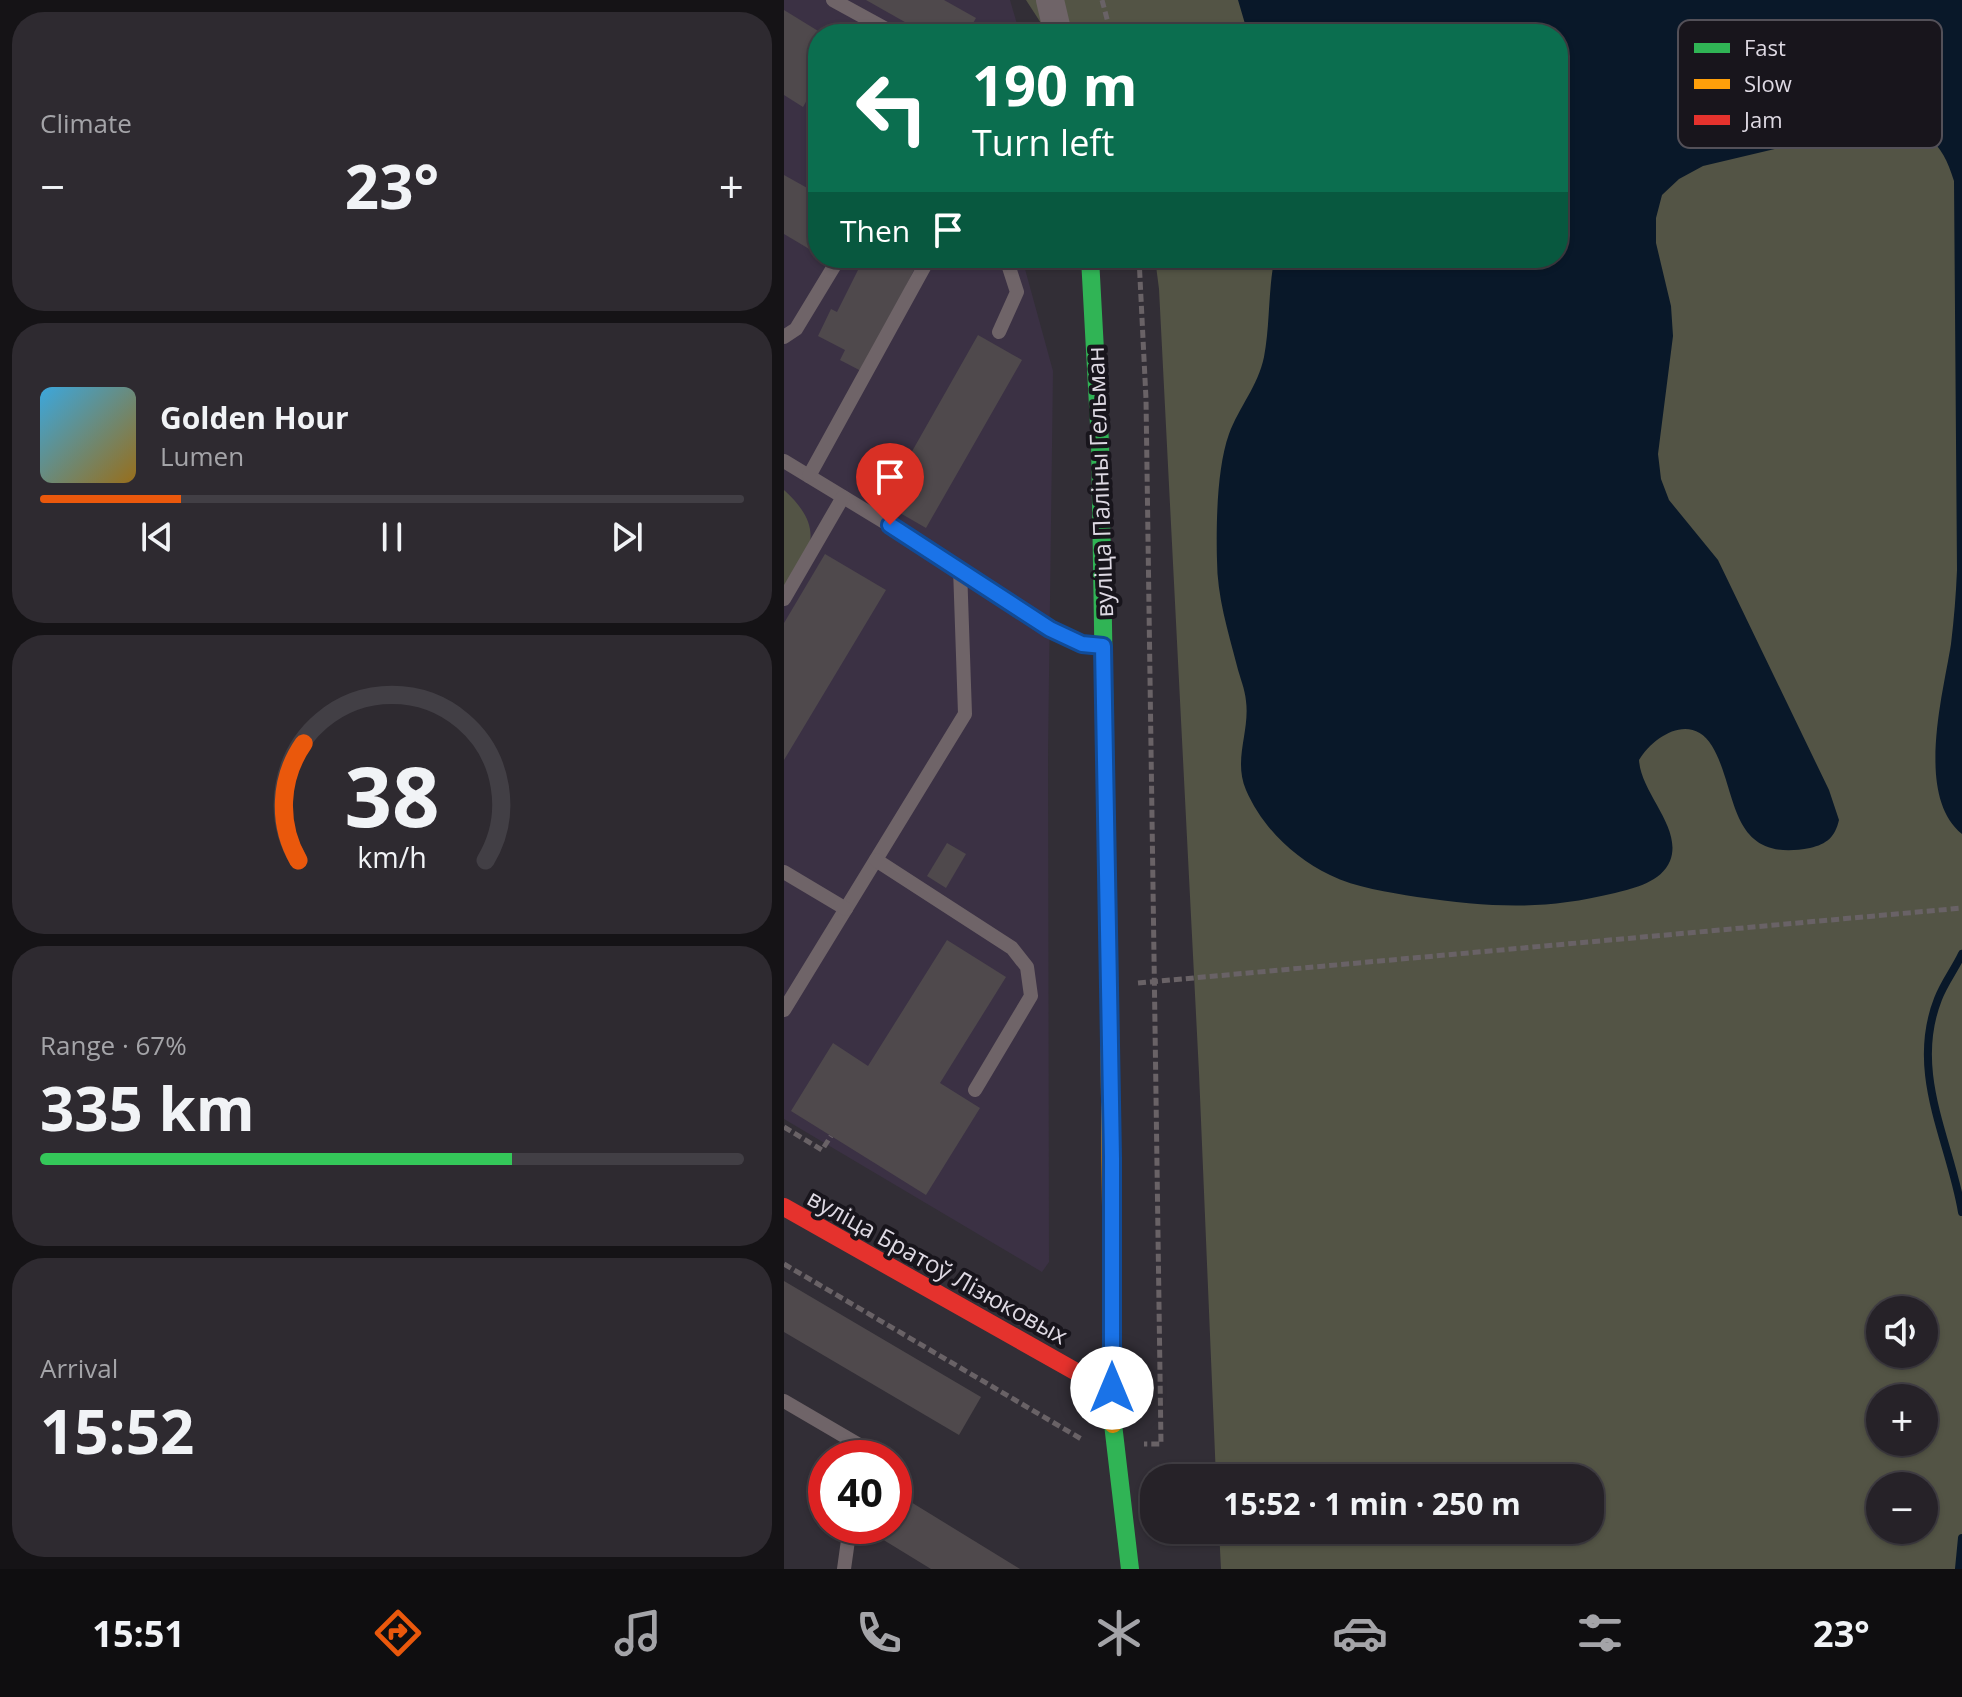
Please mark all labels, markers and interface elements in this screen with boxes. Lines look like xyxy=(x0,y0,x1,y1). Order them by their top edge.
legend xyxy=(1678,20,1942,148)
text: Fast xyxy=(1744,32,1786,62)
text: 190 m xyxy=(972,46,1138,122)
icon: left xyxy=(840,56,944,160)
text: Slow xyxy=(1744,68,1792,98)
text: Jam xyxy=(1742,104,1783,134)
text: Climate xyxy=(40,105,132,141)
text: Turn left xyxy=(972,118,1114,167)
text: 23° xyxy=(345,145,439,227)
text: − xyxy=(40,156,65,216)
text: + xyxy=(719,156,744,216)
icon: arrive xyxy=(926,208,970,252)
text: Then xyxy=(840,210,910,251)
street label: вуліца Паліны Гельман xyxy=(1078,346,1120,618)
text: Golden Hour xyxy=(160,397,349,438)
text: Lumen xyxy=(160,438,244,474)
pin xyxy=(856,443,924,525)
icon: arrive xyxy=(868,455,912,499)
icon: previous xyxy=(135,515,179,559)
icon: pause xyxy=(370,515,414,559)
icon: next xyxy=(605,515,649,559)
text: 38 xyxy=(344,737,440,850)
text: km/h xyxy=(357,837,427,876)
text: Range · 67% xyxy=(40,1027,187,1063)
text: 335 km xyxy=(40,1067,255,1149)
street label: вуліца Братоў Лізюковых xyxy=(802,1181,1074,1352)
map controls xyxy=(1866,1296,1938,1544)
button: sound xyxy=(1866,1296,1938,1368)
position arrow xyxy=(1070,1346,1154,1430)
text: Arrival xyxy=(40,1350,118,1386)
button: + xyxy=(1866,1384,1938,1456)
text: 15:52 xyxy=(40,1390,194,1472)
speed limit sign: 40 xyxy=(808,1440,912,1544)
button: − xyxy=(1866,1472,1938,1544)
text: 15:52 · 1 min · 250 m xyxy=(1223,1483,1521,1524)
icon: directions xyxy=(370,1605,426,1661)
icon: music xyxy=(610,1605,666,1661)
icon: phone xyxy=(851,1605,907,1661)
icon: climate xyxy=(1091,1605,1147,1661)
icon: car xyxy=(1332,1605,1388,1661)
icon: filters xyxy=(1572,1605,1628,1661)
text: 15:51 xyxy=(92,1609,185,1658)
text: 23° xyxy=(1813,1609,1870,1658)

